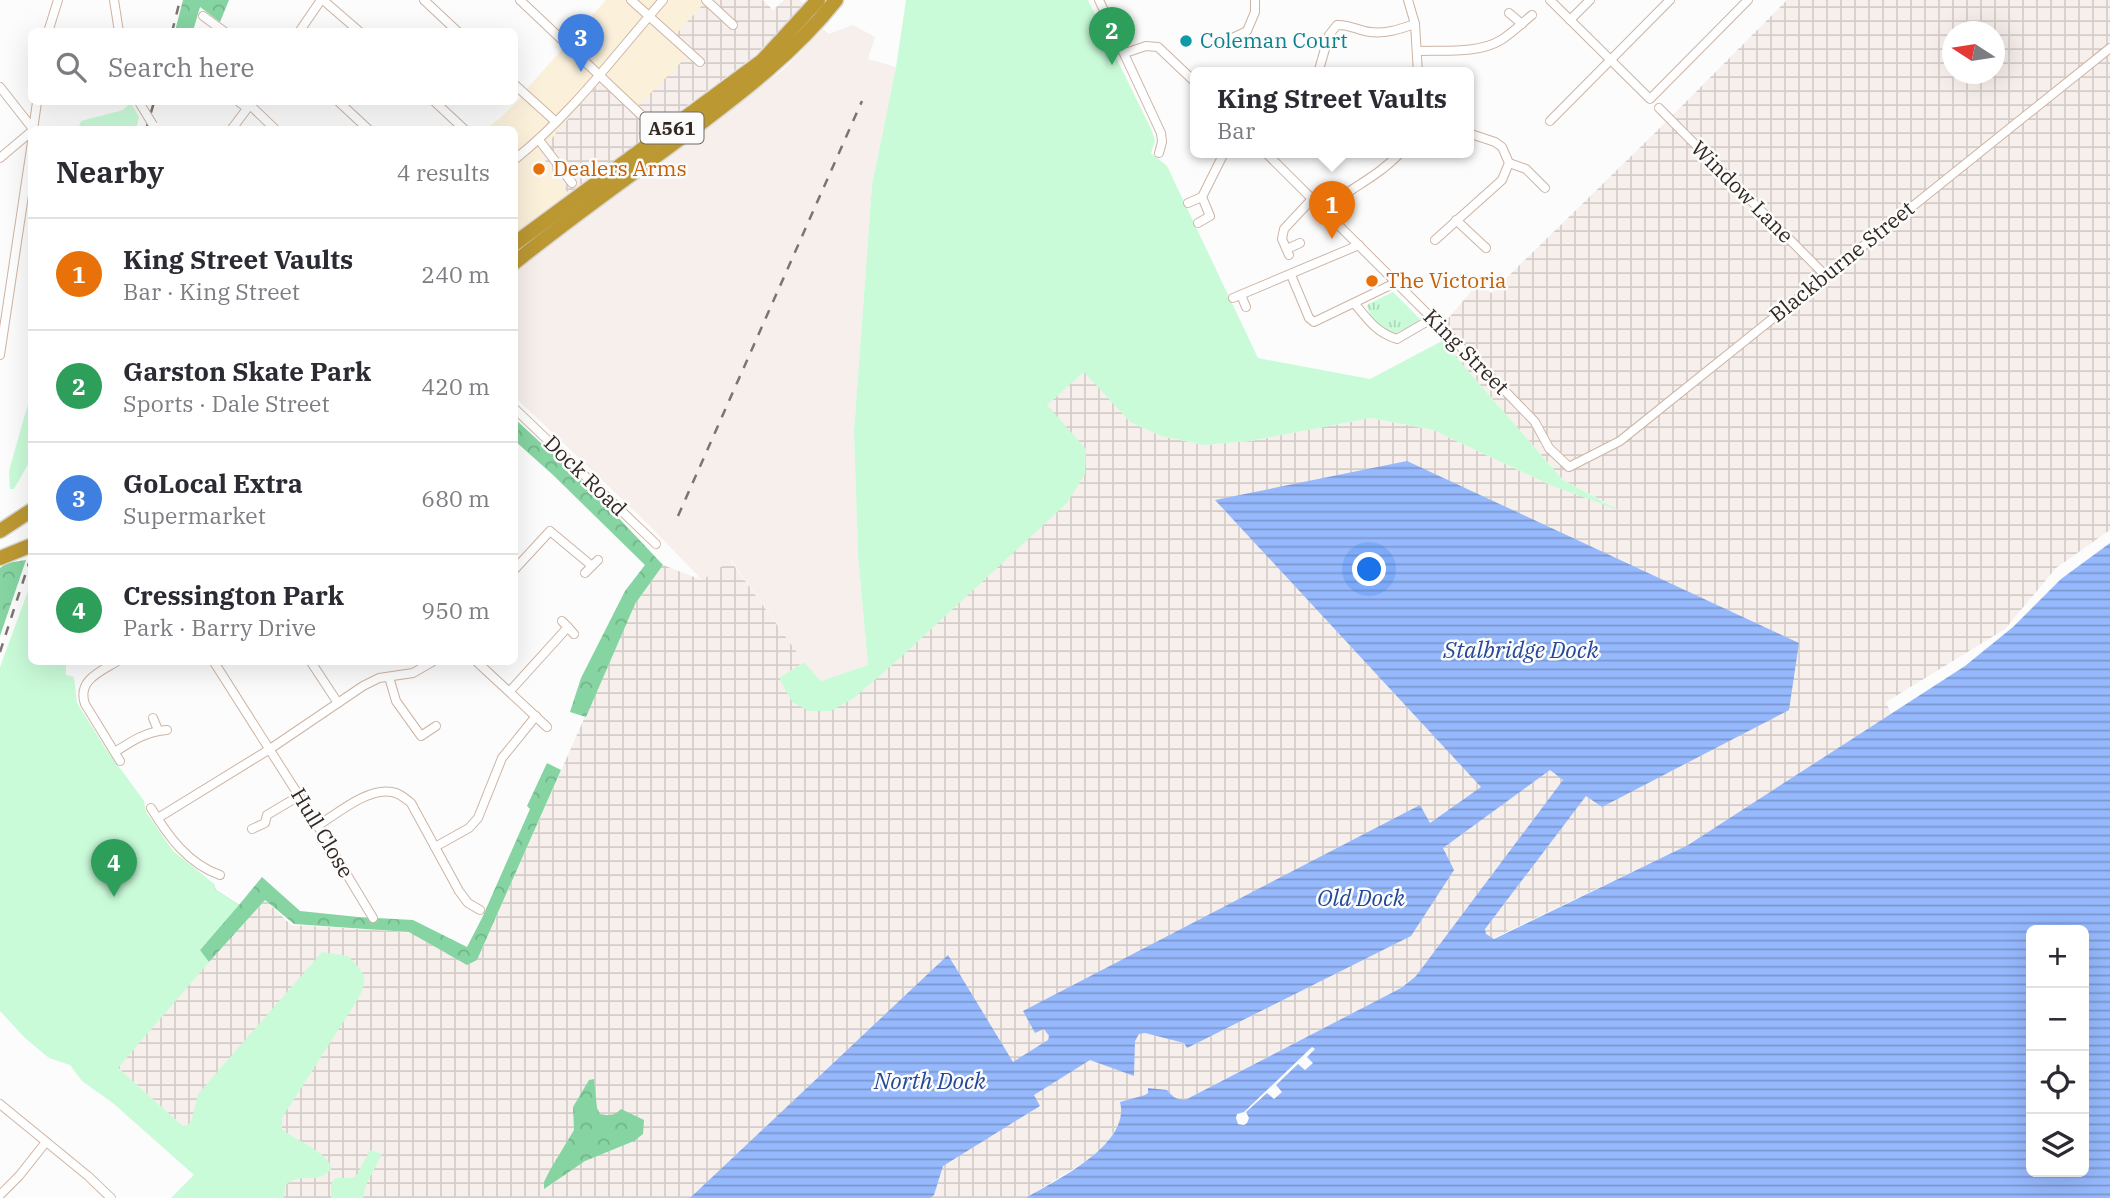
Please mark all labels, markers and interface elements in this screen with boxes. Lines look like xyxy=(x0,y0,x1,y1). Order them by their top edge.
pin: 2 xyxy=(1089,7,1135,65)
pin: 3 xyxy=(558,14,604,72)
north arrow xyxy=(1942,21,2005,84)
place label: Coleman Court xyxy=(1200,26,1348,54)
search box xyxy=(28,28,518,105)
marker: Coleman Court xyxy=(1178,33,1194,49)
icon: search xyxy=(52,48,90,86)
text: Search here xyxy=(108,50,254,84)
popup xyxy=(1190,67,1474,158)
text: King Street Vaults xyxy=(1217,81,1447,115)
road number: A561 xyxy=(640,112,704,144)
text: Bar xyxy=(1217,115,1255,145)
street label: Window Lane xyxy=(1685,134,1800,249)
text: Nearby xyxy=(56,152,164,191)
place label: Dealers Arms xyxy=(553,154,687,182)
text: 4 results xyxy=(397,157,490,187)
marker: Dealers Arms xyxy=(531,161,547,177)
pin: 1 xyxy=(1309,181,1355,239)
street label: Blackburne Street xyxy=(1763,194,1919,328)
text: King Street Vaults xyxy=(123,242,353,276)
text: 1 xyxy=(72,259,86,289)
text: 240 m xyxy=(421,259,490,289)
place label: The Victoria xyxy=(1386,266,1507,294)
marker: The Victoria xyxy=(1364,273,1380,289)
text: Bar · King Street xyxy=(123,276,300,306)
street label: King Street xyxy=(1418,302,1516,400)
text: Garston Skate Park xyxy=(123,354,371,388)
text: 2 xyxy=(72,371,86,401)
text: 420 m xyxy=(421,371,490,401)
text: Sports · Dale Street xyxy=(123,388,330,418)
street label: Dock Road xyxy=(538,429,633,522)
text: GoLocal Extra xyxy=(123,466,303,500)
text: 3 xyxy=(72,483,86,513)
text: 680 m xyxy=(421,483,490,513)
text: Supermarket xyxy=(123,500,266,530)
your location xyxy=(1352,552,1386,586)
text: Cressington Park xyxy=(123,578,344,612)
text: 4 xyxy=(72,595,86,625)
text: 950 m xyxy=(421,595,490,625)
text: Park · Barry Drive xyxy=(123,612,316,642)
water label: Stalbridge Dock xyxy=(1442,634,1600,664)
street label: Hull Close xyxy=(285,782,361,883)
pin: 4 xyxy=(91,839,137,897)
water label: Old Dock xyxy=(1317,882,1406,912)
map controls xyxy=(2026,925,2089,1177)
button: + xyxy=(2026,925,2089,988)
button: − xyxy=(2026,988,2089,1051)
button: locate xyxy=(2026,1051,2089,1114)
water label: North Dock xyxy=(873,1065,987,1095)
button: layers xyxy=(2026,1114,2089,1177)

